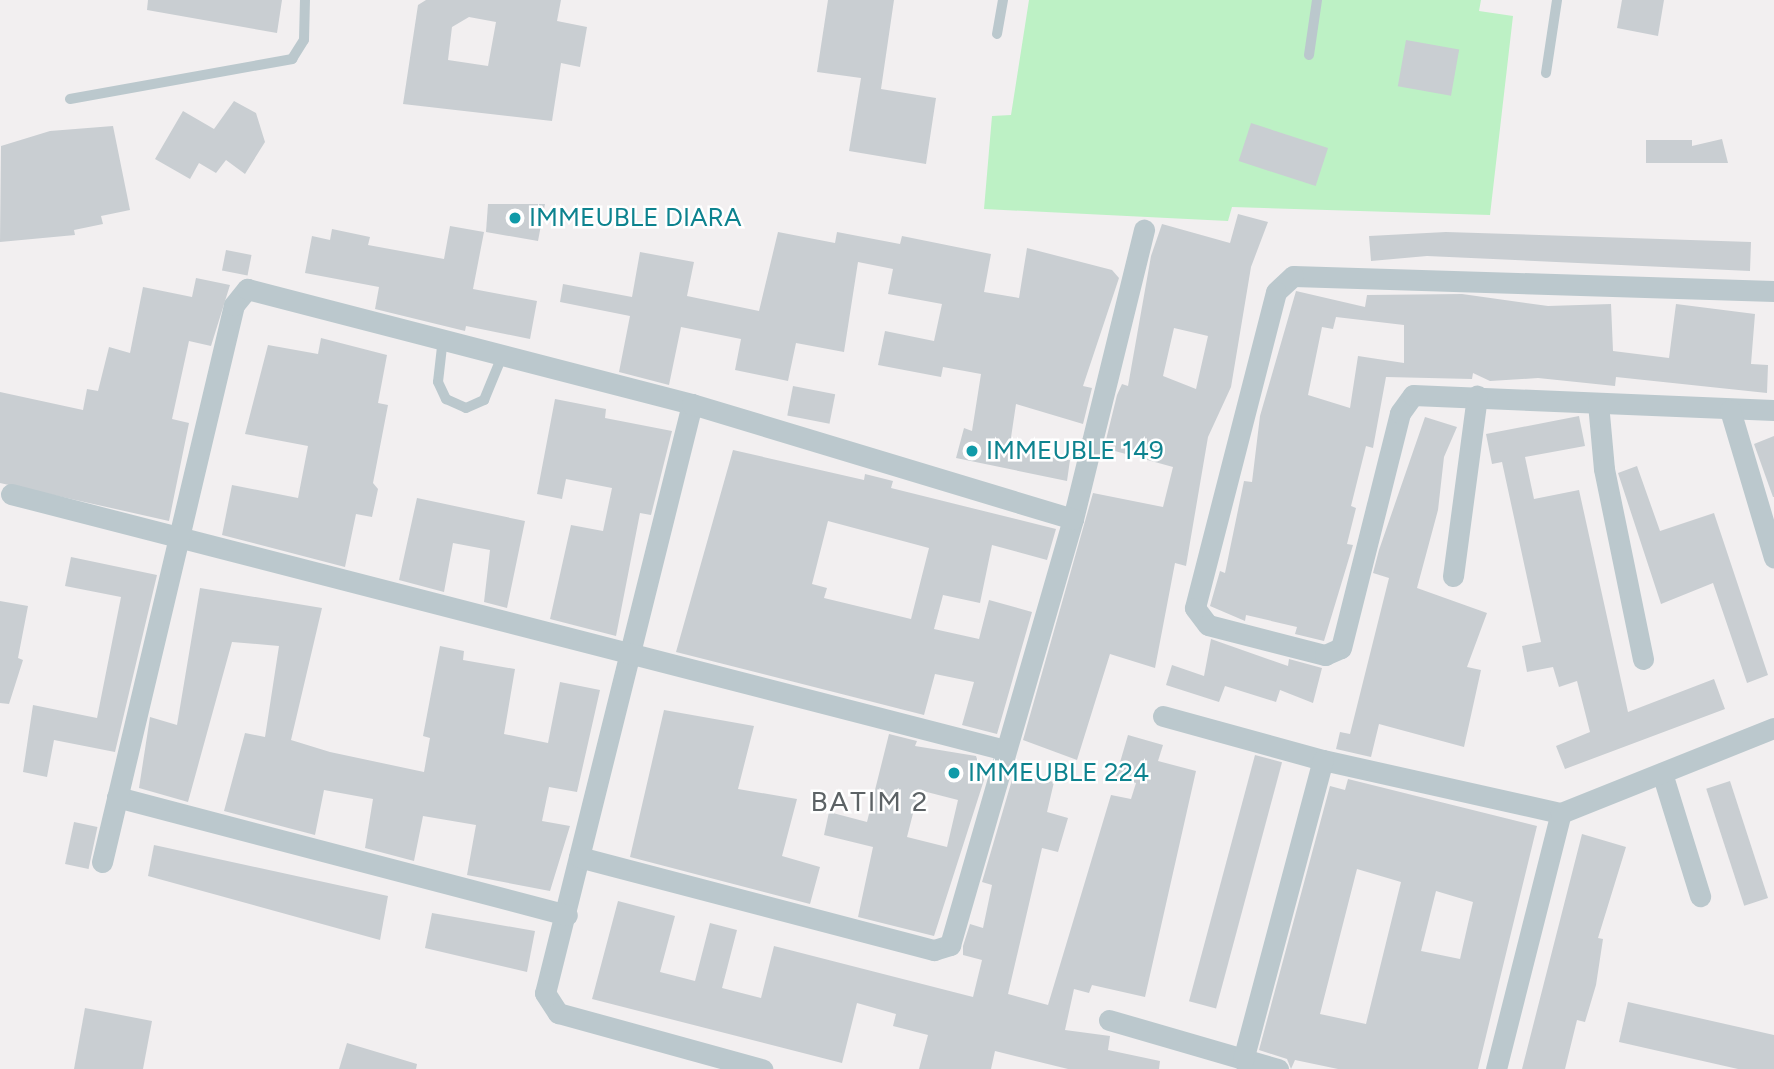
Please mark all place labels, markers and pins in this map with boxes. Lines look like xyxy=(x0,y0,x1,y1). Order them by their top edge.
place label: IMMEUBLE DIARA xyxy=(529,202,741,234)
marker: IMMEUBLE DIARA xyxy=(507,210,523,226)
place label: IMMEUBLE 149 xyxy=(986,435,1164,467)
marker: IMMEUBLE 149 xyxy=(964,443,980,459)
place label: IMMEUBLE 224 xyxy=(968,757,1149,789)
marker: IMMEUBLE 224 xyxy=(946,765,962,781)

